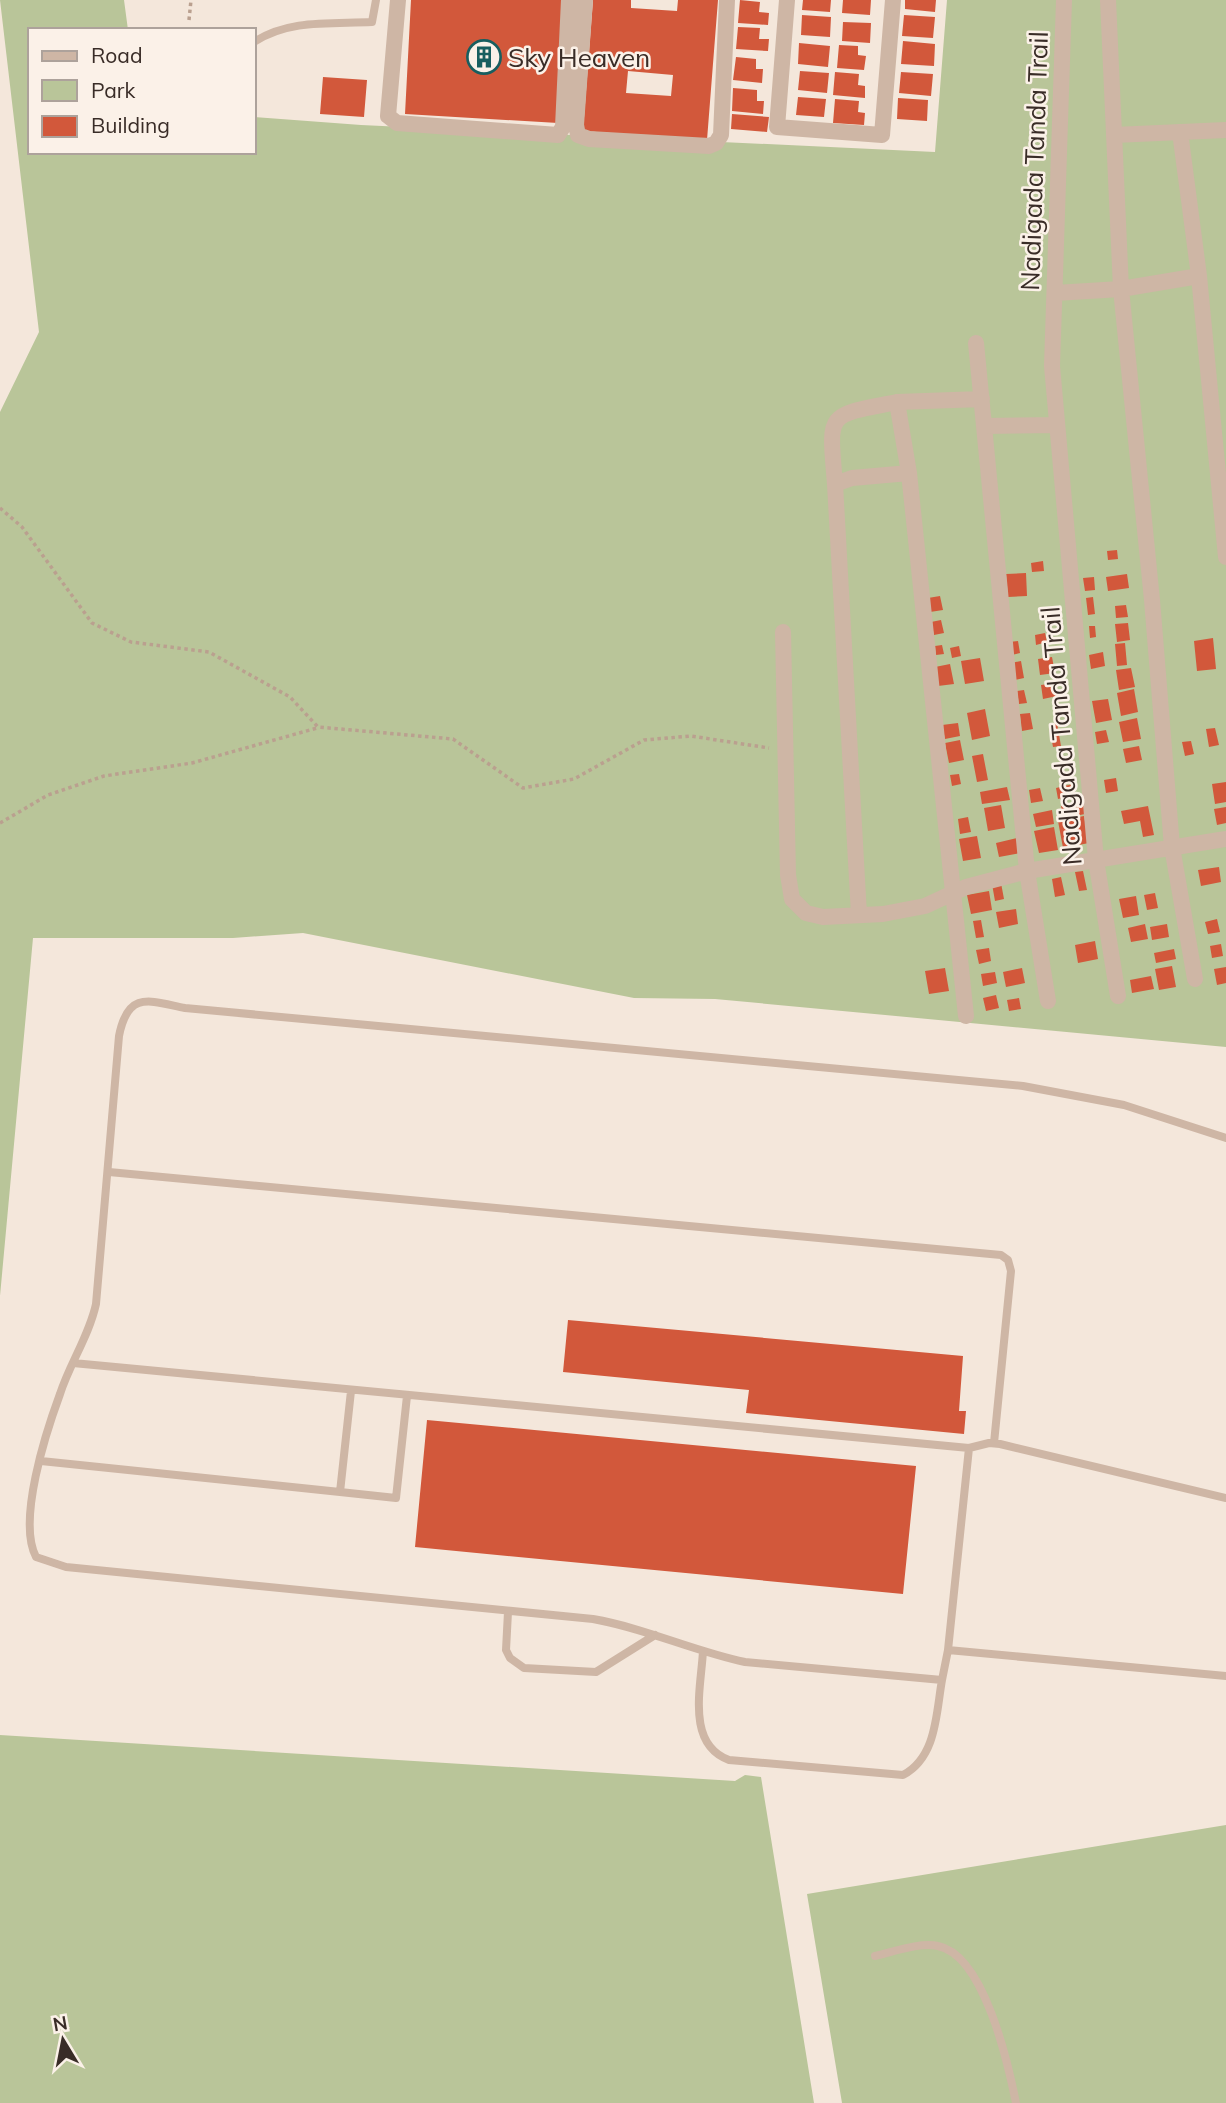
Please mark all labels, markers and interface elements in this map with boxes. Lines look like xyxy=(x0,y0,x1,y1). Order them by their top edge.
legend xyxy=(28,28,256,154)
street label: Nadigada Tanda Trail xyxy=(1013,31,1055,291)
building icon: Sky Heaven xyxy=(465,38,503,76)
place label: Sky Heaven xyxy=(508,41,650,74)
text: Road xyxy=(91,42,142,68)
text: Park xyxy=(91,77,135,103)
text: Building xyxy=(91,112,170,138)
street label: Nadigada Tanda Trail xyxy=(1033,605,1089,867)
north arrow xyxy=(28,2005,98,2075)
text: N xyxy=(51,2010,69,2036)

